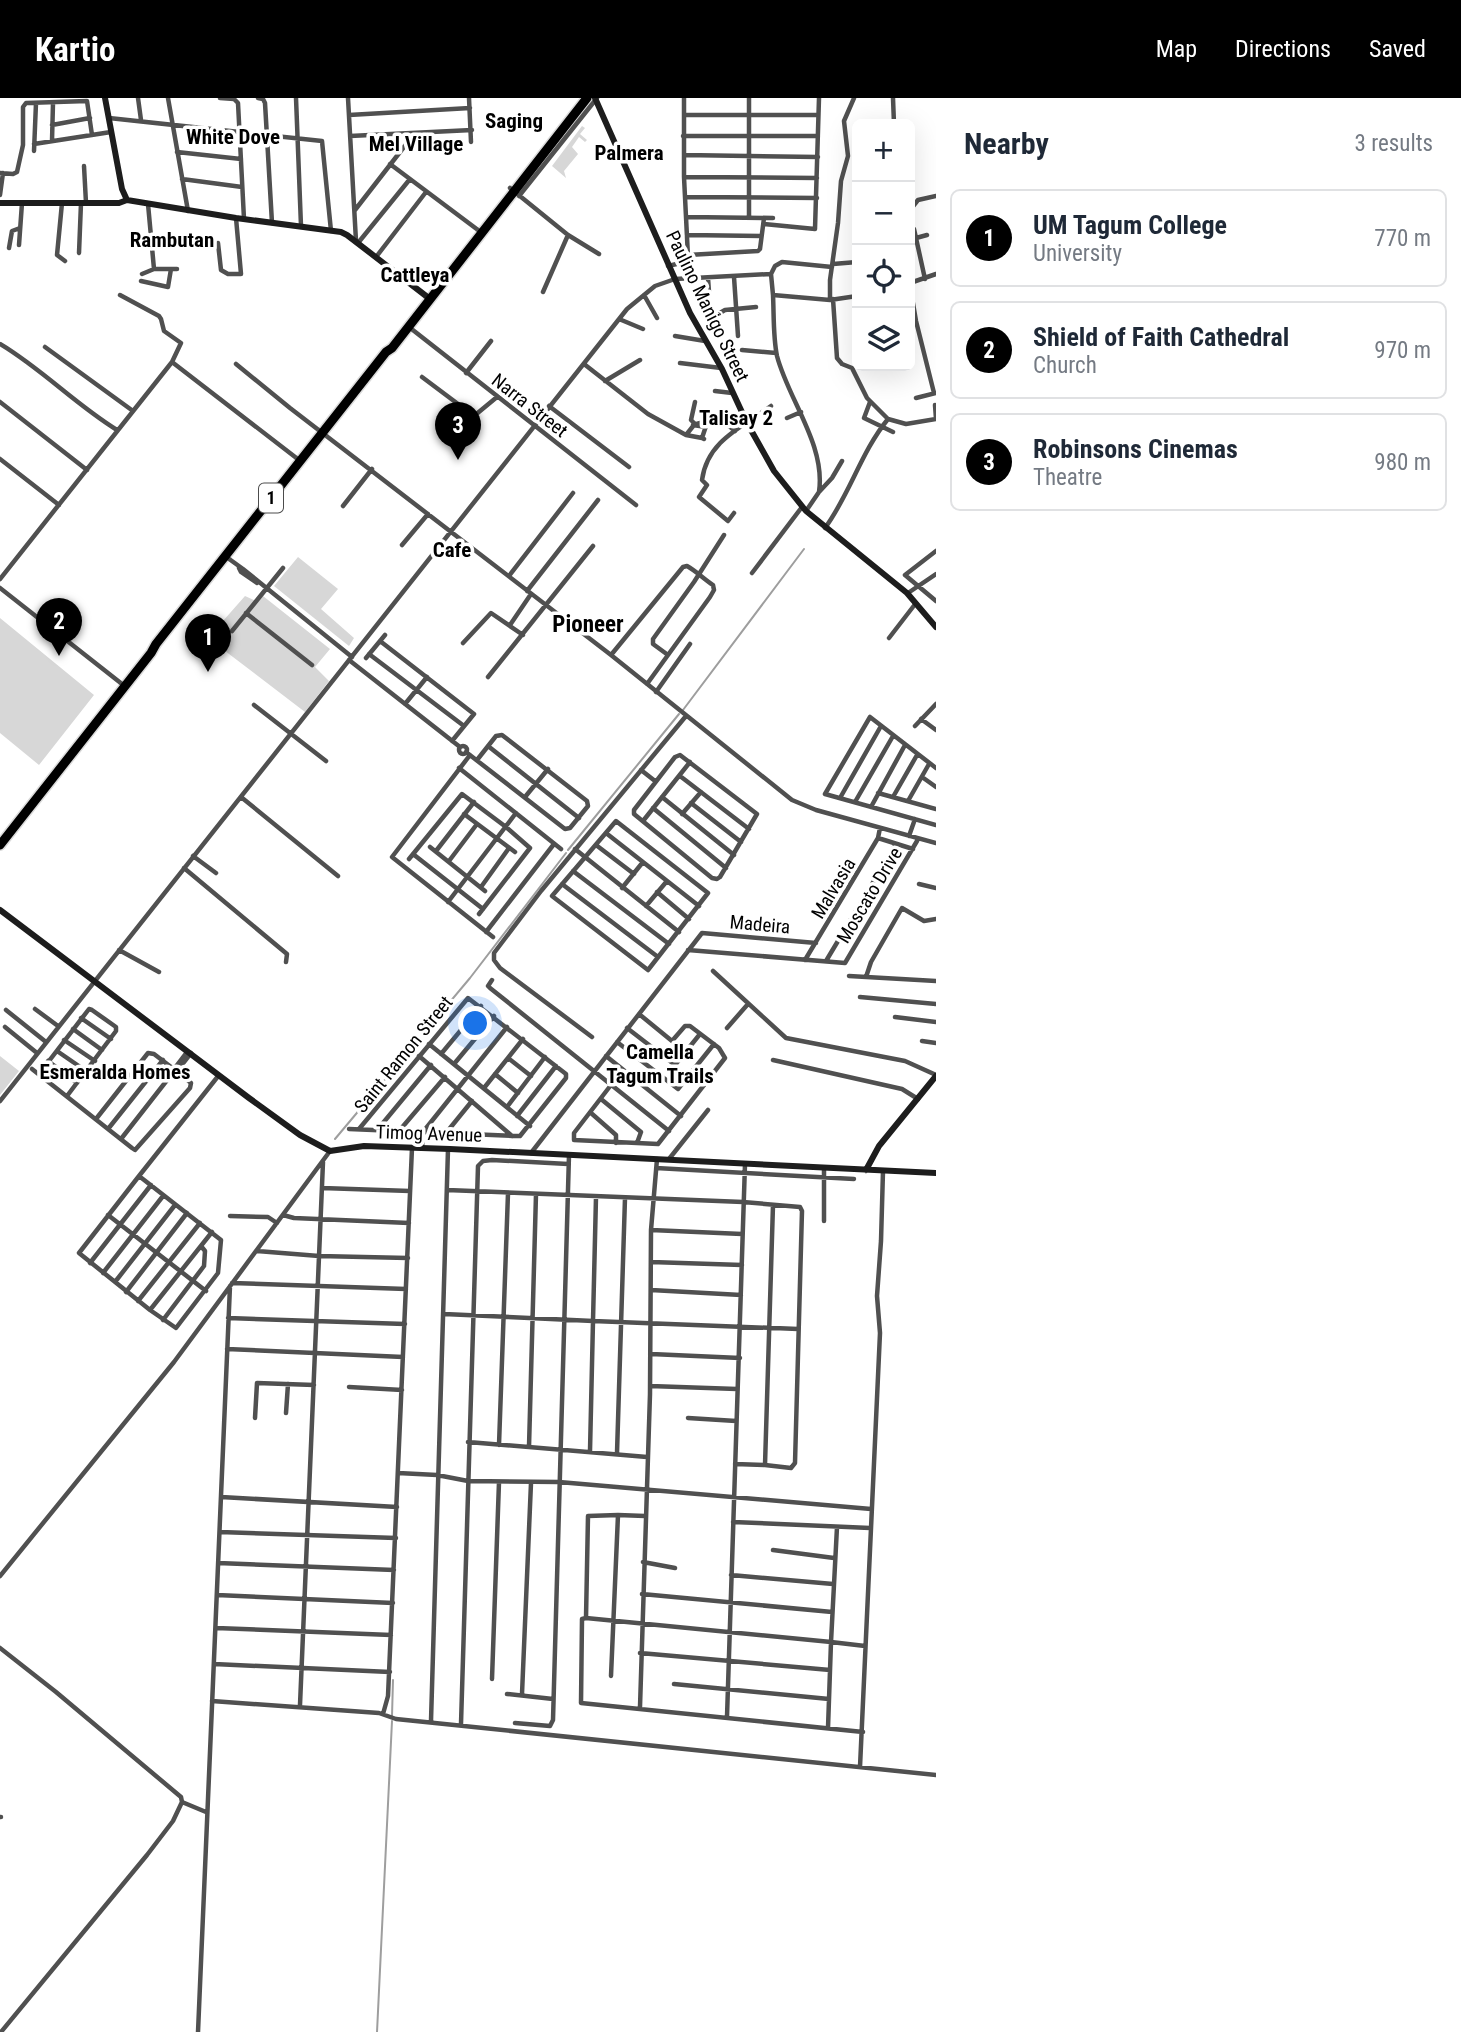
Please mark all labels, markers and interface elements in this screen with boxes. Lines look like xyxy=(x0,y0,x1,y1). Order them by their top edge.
text: Kartio xyxy=(35,30,115,69)
text: Map xyxy=(1156,35,1197,63)
text: Directions xyxy=(1235,35,1331,63)
text: Saved xyxy=(1369,35,1426,63)
district label: Saging xyxy=(485,109,543,133)
map controls xyxy=(852,119,915,371)
button: + xyxy=(852,119,915,182)
district label: White Dove xyxy=(186,125,280,149)
text: Nearby xyxy=(964,126,1049,161)
text: 3 results xyxy=(1355,130,1433,157)
district label: Mel Village xyxy=(369,132,463,156)
district label: Palmera xyxy=(594,141,664,165)
button: − xyxy=(852,182,915,245)
text: UM Tagum College xyxy=(1033,210,1227,240)
text: 1 xyxy=(983,225,995,252)
text: 770 m xyxy=(1374,225,1431,252)
street label: Paulino Manigo Street xyxy=(661,227,754,386)
district label: Rambutan xyxy=(130,228,214,252)
text: University xyxy=(1033,240,1122,267)
button: locate xyxy=(852,245,915,308)
district label: Cattleya xyxy=(380,263,450,287)
button: layers xyxy=(852,308,915,371)
text: Shield of Faith Cathedral xyxy=(1033,322,1289,352)
text: 2 xyxy=(983,337,995,364)
text: 970 m xyxy=(1374,337,1431,364)
text: Church xyxy=(1033,352,1097,379)
street label: Narra Street xyxy=(487,369,572,442)
pin: 3 xyxy=(435,402,481,460)
district label: Talisay 2 xyxy=(699,406,773,430)
text: Robinsons Cinemas xyxy=(1033,434,1238,464)
text: 3 xyxy=(983,449,995,476)
text: 980 m xyxy=(1374,449,1431,476)
text: Theatre xyxy=(1033,464,1102,491)
road number: 1 xyxy=(259,484,283,512)
district label: Cafe xyxy=(433,538,471,562)
pin: 2 xyxy=(36,598,82,656)
district label: Pioneer xyxy=(552,611,624,638)
pin: 1 xyxy=(185,614,231,672)
street label: Moscato Drive xyxy=(832,843,907,947)
street label: Malvasia xyxy=(806,854,861,923)
street label: Madeira xyxy=(729,910,791,939)
street label: Saint Ramon Street xyxy=(349,991,458,1117)
your location xyxy=(458,1006,492,1040)
district label: Camella Tagum Trails xyxy=(606,1040,714,1088)
district label: Esmeralda Homes xyxy=(40,1060,190,1084)
street label: Timog Avenue xyxy=(375,1120,483,1147)

